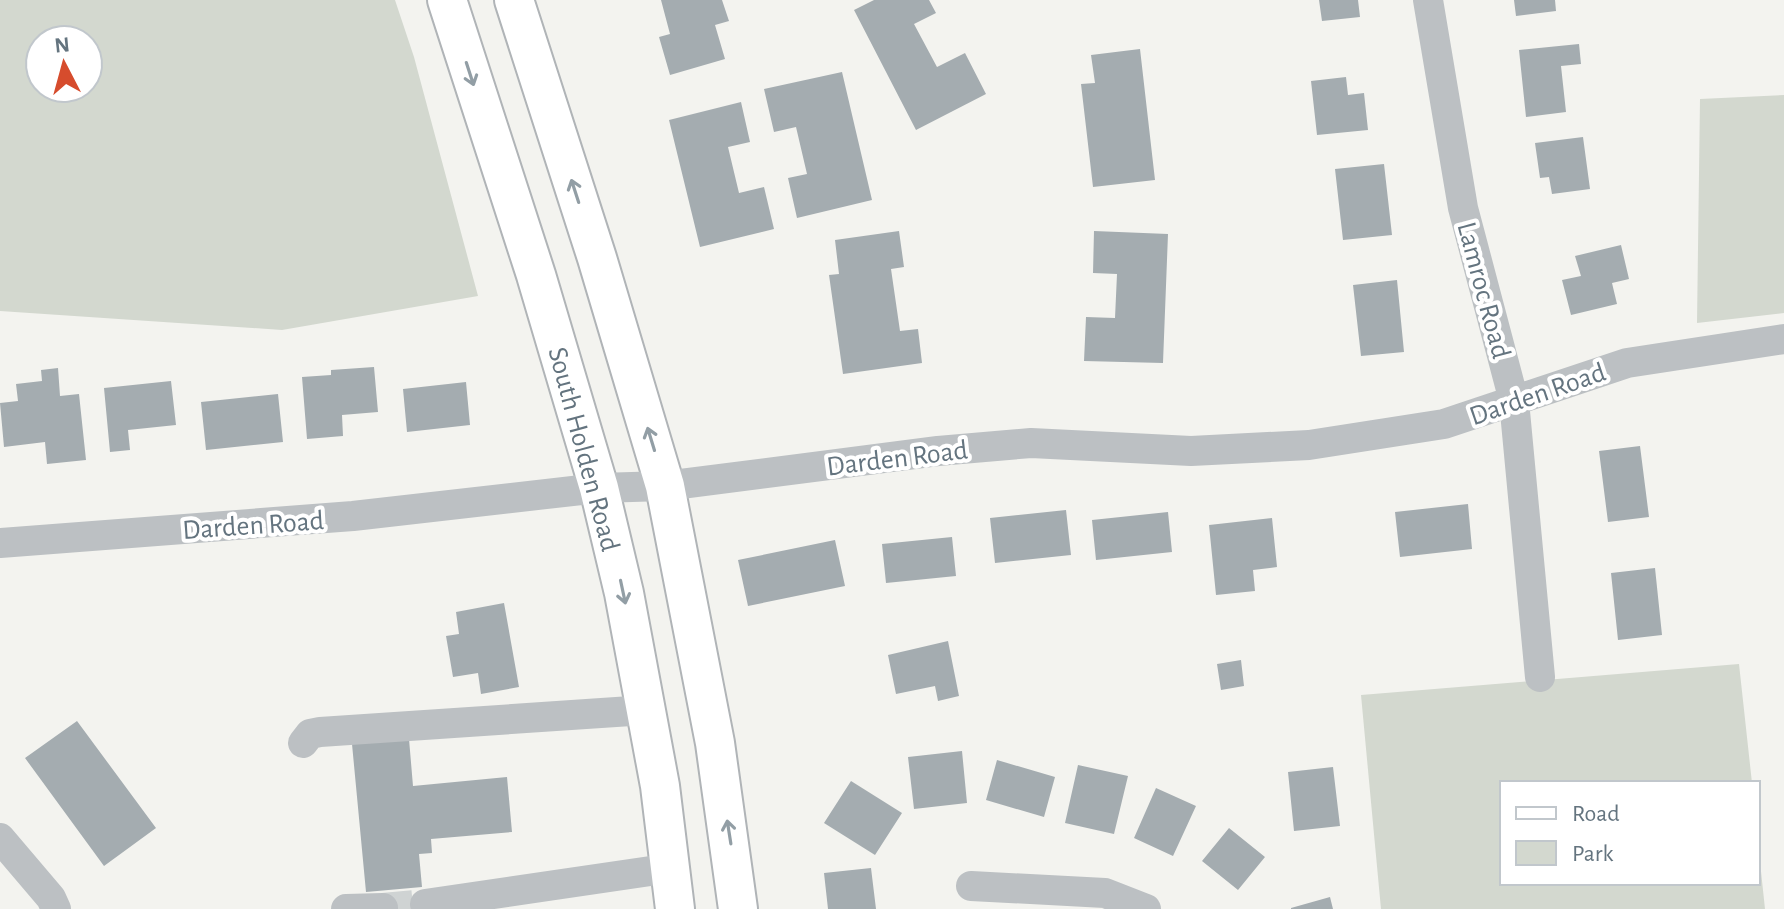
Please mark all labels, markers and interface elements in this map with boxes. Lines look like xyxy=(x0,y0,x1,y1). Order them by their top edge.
north arrow xyxy=(24,24,104,104)
text: N xyxy=(53,33,71,57)
one-way arrow xyxy=(463,61,478,87)
one-way arrow xyxy=(567,179,582,204)
street label: Lamroc Road xyxy=(1451,219,1515,362)
street label: South Holden Road xyxy=(542,344,624,555)
street label: Darden Road xyxy=(1466,359,1609,431)
one-way arrow xyxy=(643,427,658,453)
street label: Darden Road xyxy=(825,436,969,482)
street label: Darden Road xyxy=(181,507,325,545)
one-way arrow xyxy=(616,579,631,604)
legend xyxy=(1500,781,1760,885)
text: Road xyxy=(1572,802,1620,826)
one-way arrow xyxy=(720,819,735,845)
text: Park xyxy=(1572,842,1613,866)

